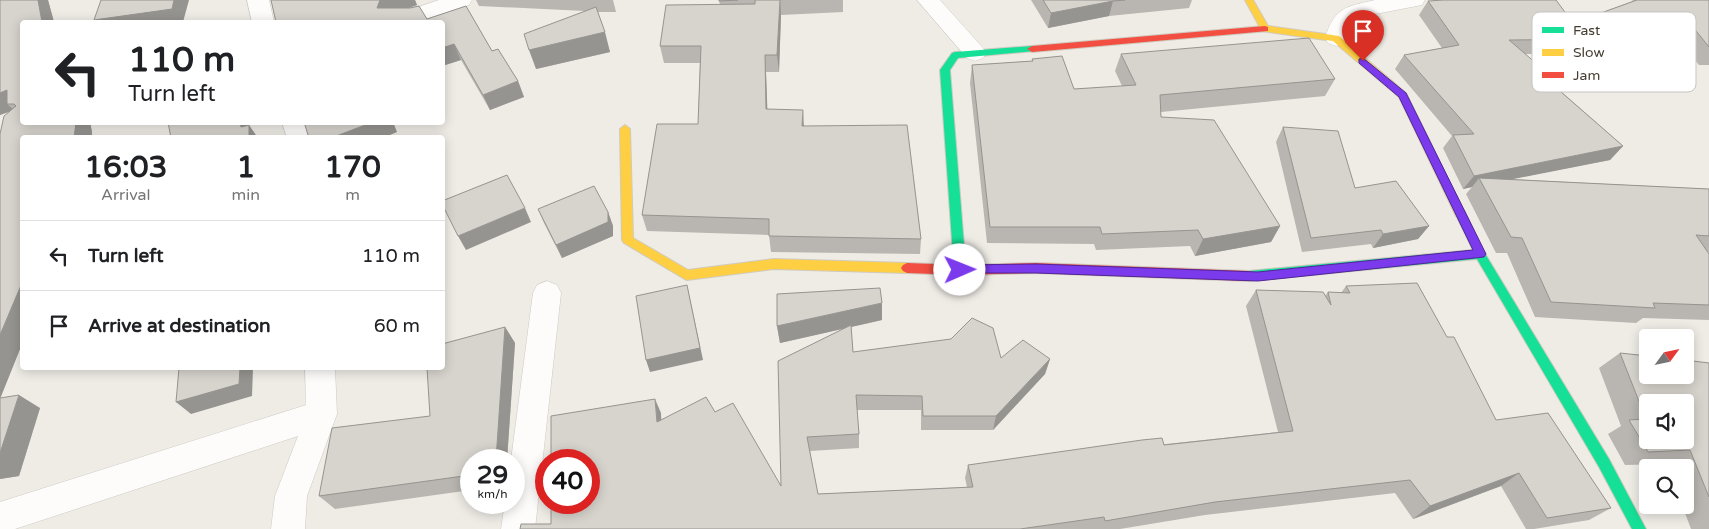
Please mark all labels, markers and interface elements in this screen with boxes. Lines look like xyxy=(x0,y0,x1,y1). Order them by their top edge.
pin xyxy=(1342,10,1384,61)
legend xyxy=(1532,12,1696,92)
icon: arrive xyxy=(1349,17,1377,45)
text: Fast xyxy=(1573,22,1601,39)
text: 110 m xyxy=(128,39,235,81)
icon: left xyxy=(45,40,110,105)
text: Slow xyxy=(1573,44,1605,61)
text: Jam xyxy=(1573,67,1600,84)
text: Turn left xyxy=(128,81,216,107)
text: 16:03 xyxy=(84,149,167,186)
text: 1 xyxy=(236,149,255,186)
text: 170 xyxy=(324,149,381,186)
text: Arrival xyxy=(101,185,151,205)
text: min xyxy=(232,185,260,205)
text: m xyxy=(345,185,360,205)
icon: left xyxy=(45,242,73,270)
position arrow xyxy=(933,243,985,295)
text: Turn left xyxy=(88,245,164,267)
text: 110 m xyxy=(362,245,420,267)
icon: arrive xyxy=(45,312,73,340)
text: Arrive at destination xyxy=(88,315,271,337)
text: 60 m xyxy=(374,315,420,337)
north arrow xyxy=(1639,329,1694,384)
map controls xyxy=(1639,329,1694,514)
button: sound xyxy=(1639,394,1694,449)
speed limit sign: 40 xyxy=(535,449,600,514)
button: search xyxy=(1639,459,1694,514)
text: 29 xyxy=(477,460,508,490)
text: km/h xyxy=(477,487,508,501)

